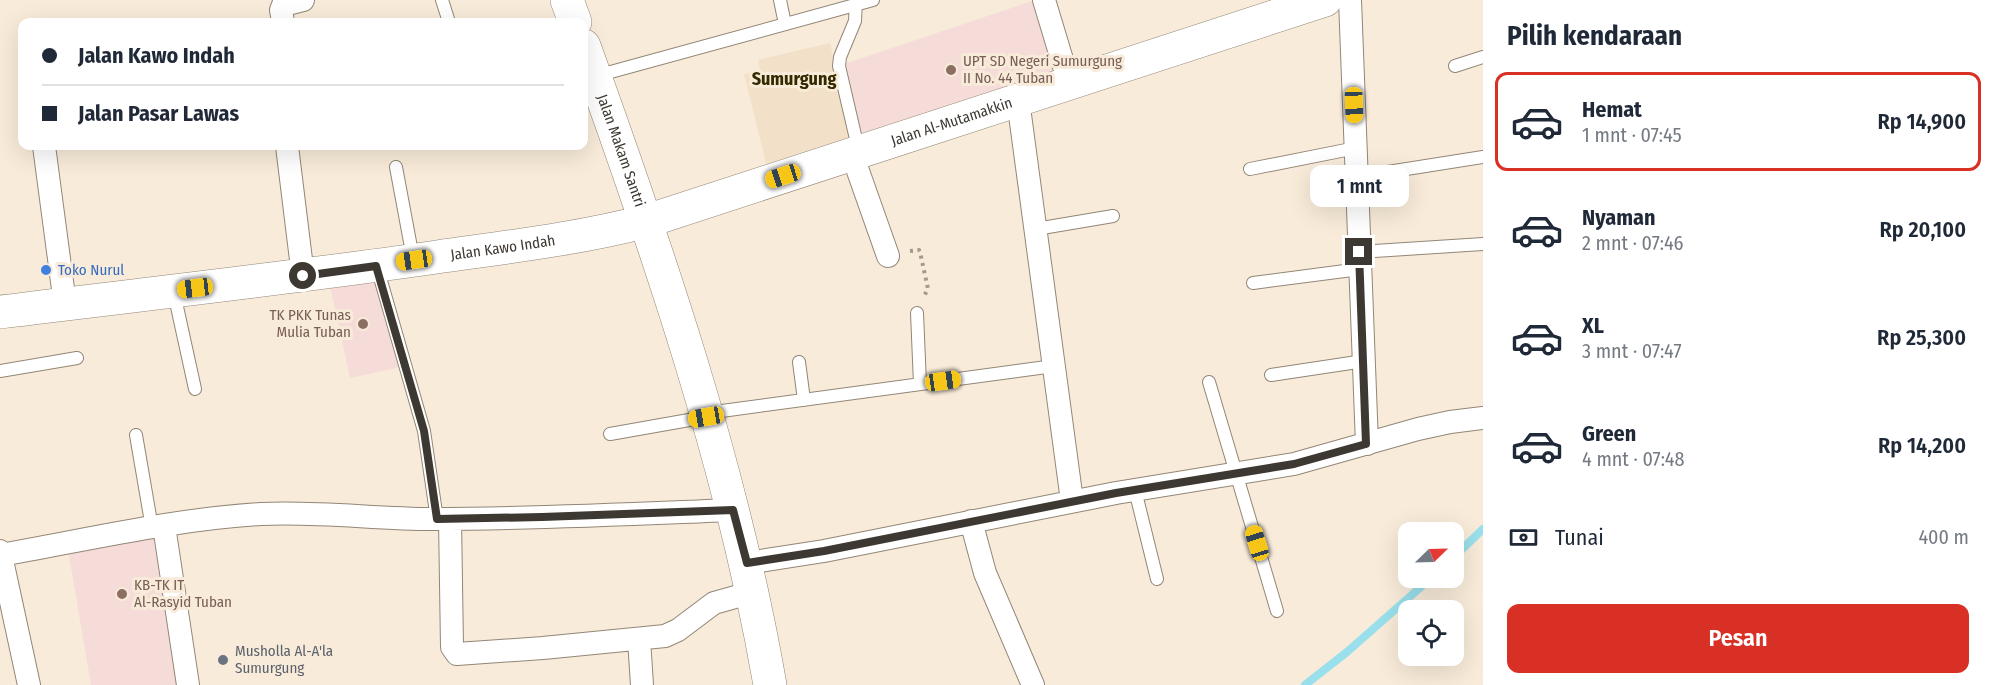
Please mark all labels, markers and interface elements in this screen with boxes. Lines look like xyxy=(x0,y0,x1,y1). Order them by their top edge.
text: Pilih kendaraan xyxy=(1507,20,1682,52)
text: Jalan Kawo Indah xyxy=(78,42,235,69)
place label: UPT SD Negeri Sumurgung II No. 44 Tuban xyxy=(963,52,1122,87)
marker: UPT SD Negeri Sumurgung II No. 44 Tuban xyxy=(944,63,958,77)
district label: Sumurgung xyxy=(752,68,836,90)
car xyxy=(1344,87,1364,123)
street label: Jalan Makam Santri xyxy=(593,92,649,209)
street label: Jalan Al-Mutamakkin xyxy=(889,94,1015,150)
icon: car xyxy=(1510,95,1564,149)
text: Hemat xyxy=(1582,96,1642,123)
text: Jalan Pasar Lawas xyxy=(78,100,239,127)
text: Rp 14,900 xyxy=(1877,108,1966,135)
text: 1 mnt · 07:45 xyxy=(1582,123,1682,147)
car xyxy=(763,162,803,190)
callout: 1 mnt xyxy=(1310,165,1408,207)
text: 1 mnt xyxy=(1337,174,1382,198)
icon: car xyxy=(1510,203,1564,257)
text: Nyaman xyxy=(1582,204,1655,231)
text: Rp 20,100 xyxy=(1880,216,1966,243)
street label: Jalan Kawo Indah xyxy=(449,231,557,264)
text: 2 mnt · 07:46 xyxy=(1582,231,1684,255)
route end xyxy=(1345,238,1372,265)
car xyxy=(395,249,433,271)
place label: Toko Nurul xyxy=(58,261,124,279)
route start xyxy=(289,262,316,289)
marker: Toko Nurul xyxy=(39,263,53,277)
car xyxy=(176,277,214,299)
place label: TK PKK Tunas Mulia Tuban xyxy=(270,306,351,341)
icon: car xyxy=(1510,311,1564,365)
text: XL xyxy=(1582,312,1604,339)
marker: TK PKK Tunas Mulia Tuban xyxy=(356,317,370,331)
text: Rp 25,300 xyxy=(1877,324,1966,351)
text: 3 mnt · 07:47 xyxy=(1582,339,1682,363)
car xyxy=(924,370,962,392)
car xyxy=(687,405,725,429)
icon: car xyxy=(1510,419,1564,473)
text: Green xyxy=(1582,420,1636,447)
text: Rp 14,200 xyxy=(1878,432,1966,459)
text: 4 mnt · 07:48 xyxy=(1582,447,1684,471)
icon: cash xyxy=(1507,521,1540,554)
north arrow xyxy=(1398,522,1464,588)
map controls xyxy=(1398,522,1464,666)
car xyxy=(1243,523,1271,563)
text: Tunai xyxy=(1555,524,1604,551)
text: 400 m xyxy=(1918,525,1969,549)
place label: KB-TK IT Al-Rasyid Tuban xyxy=(134,576,232,611)
marker: KB-TK IT Al-Rasyid Tuban xyxy=(115,587,129,601)
button: locate xyxy=(1398,600,1464,666)
button: Pesan xyxy=(1507,604,1969,673)
place label: Musholla Al-A'la Sumurgung xyxy=(235,642,333,677)
marker: Musholla Al-A'la Sumurgung xyxy=(216,653,230,667)

